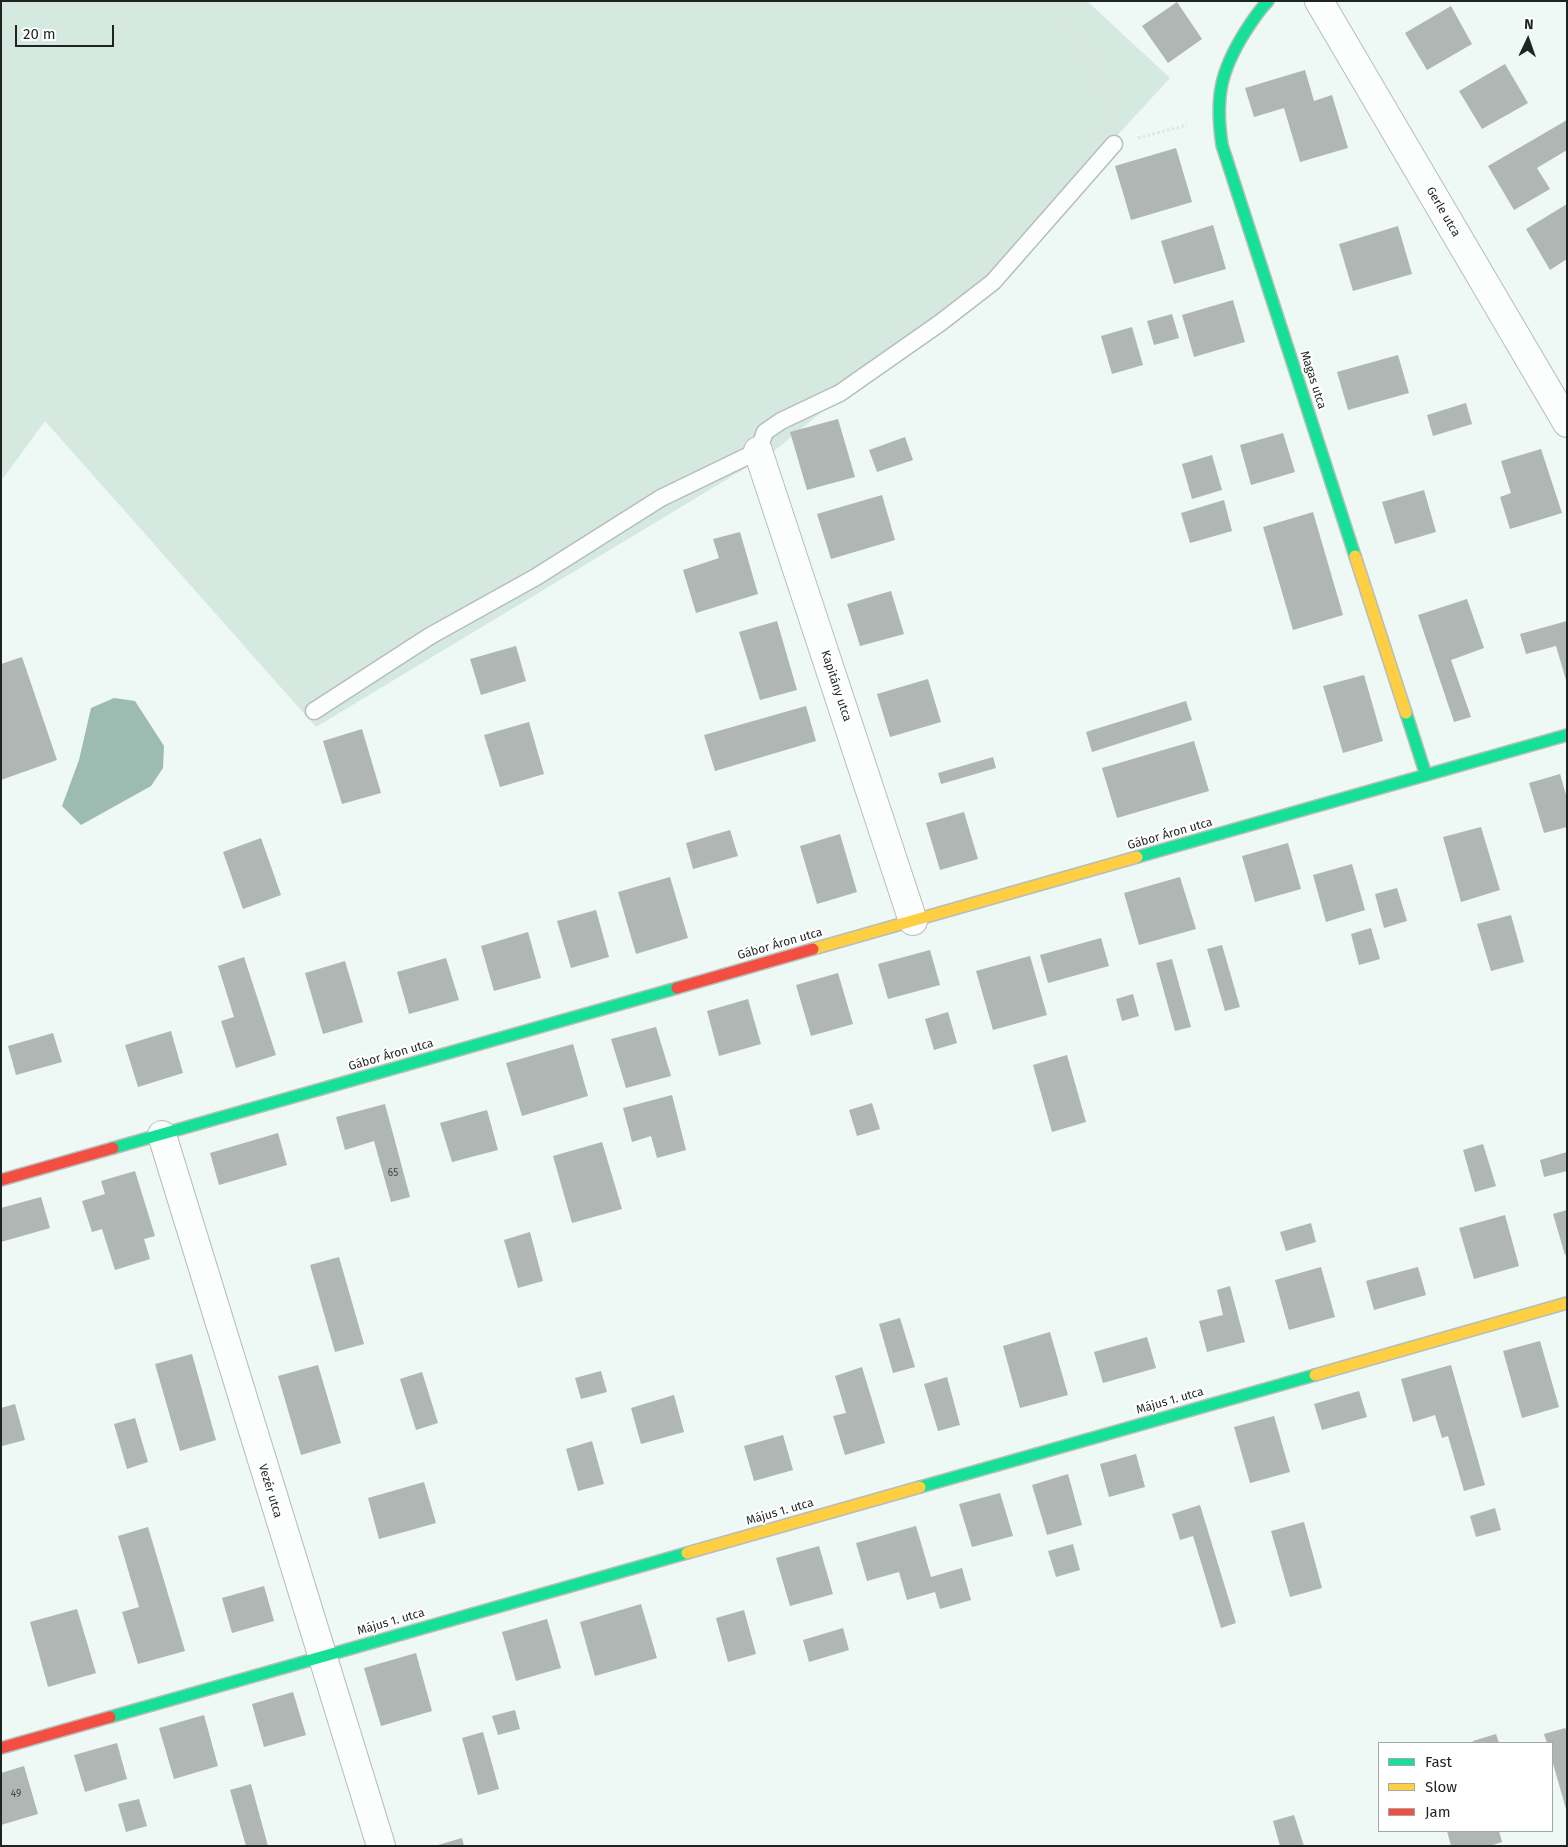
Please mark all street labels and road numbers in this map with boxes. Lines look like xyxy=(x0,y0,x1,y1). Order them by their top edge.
street label: Gerle utca xyxy=(1423,184,1463,240)
street label: Magas utca xyxy=(1297,349,1329,411)
street label: Kapitány utca xyxy=(818,649,854,723)
street label: Gábor Áron utca xyxy=(1126,815,1214,853)
street label: Gábor Áron utca xyxy=(736,925,824,963)
street label: Gábor Áron utca xyxy=(347,1036,435,1074)
street label: Május 1. utca xyxy=(1135,1385,1205,1417)
street label: Vezér utca xyxy=(255,1462,285,1520)
street label: Május 1. utca xyxy=(745,1496,815,1528)
street label: Május 1. utca xyxy=(356,1606,426,1638)

